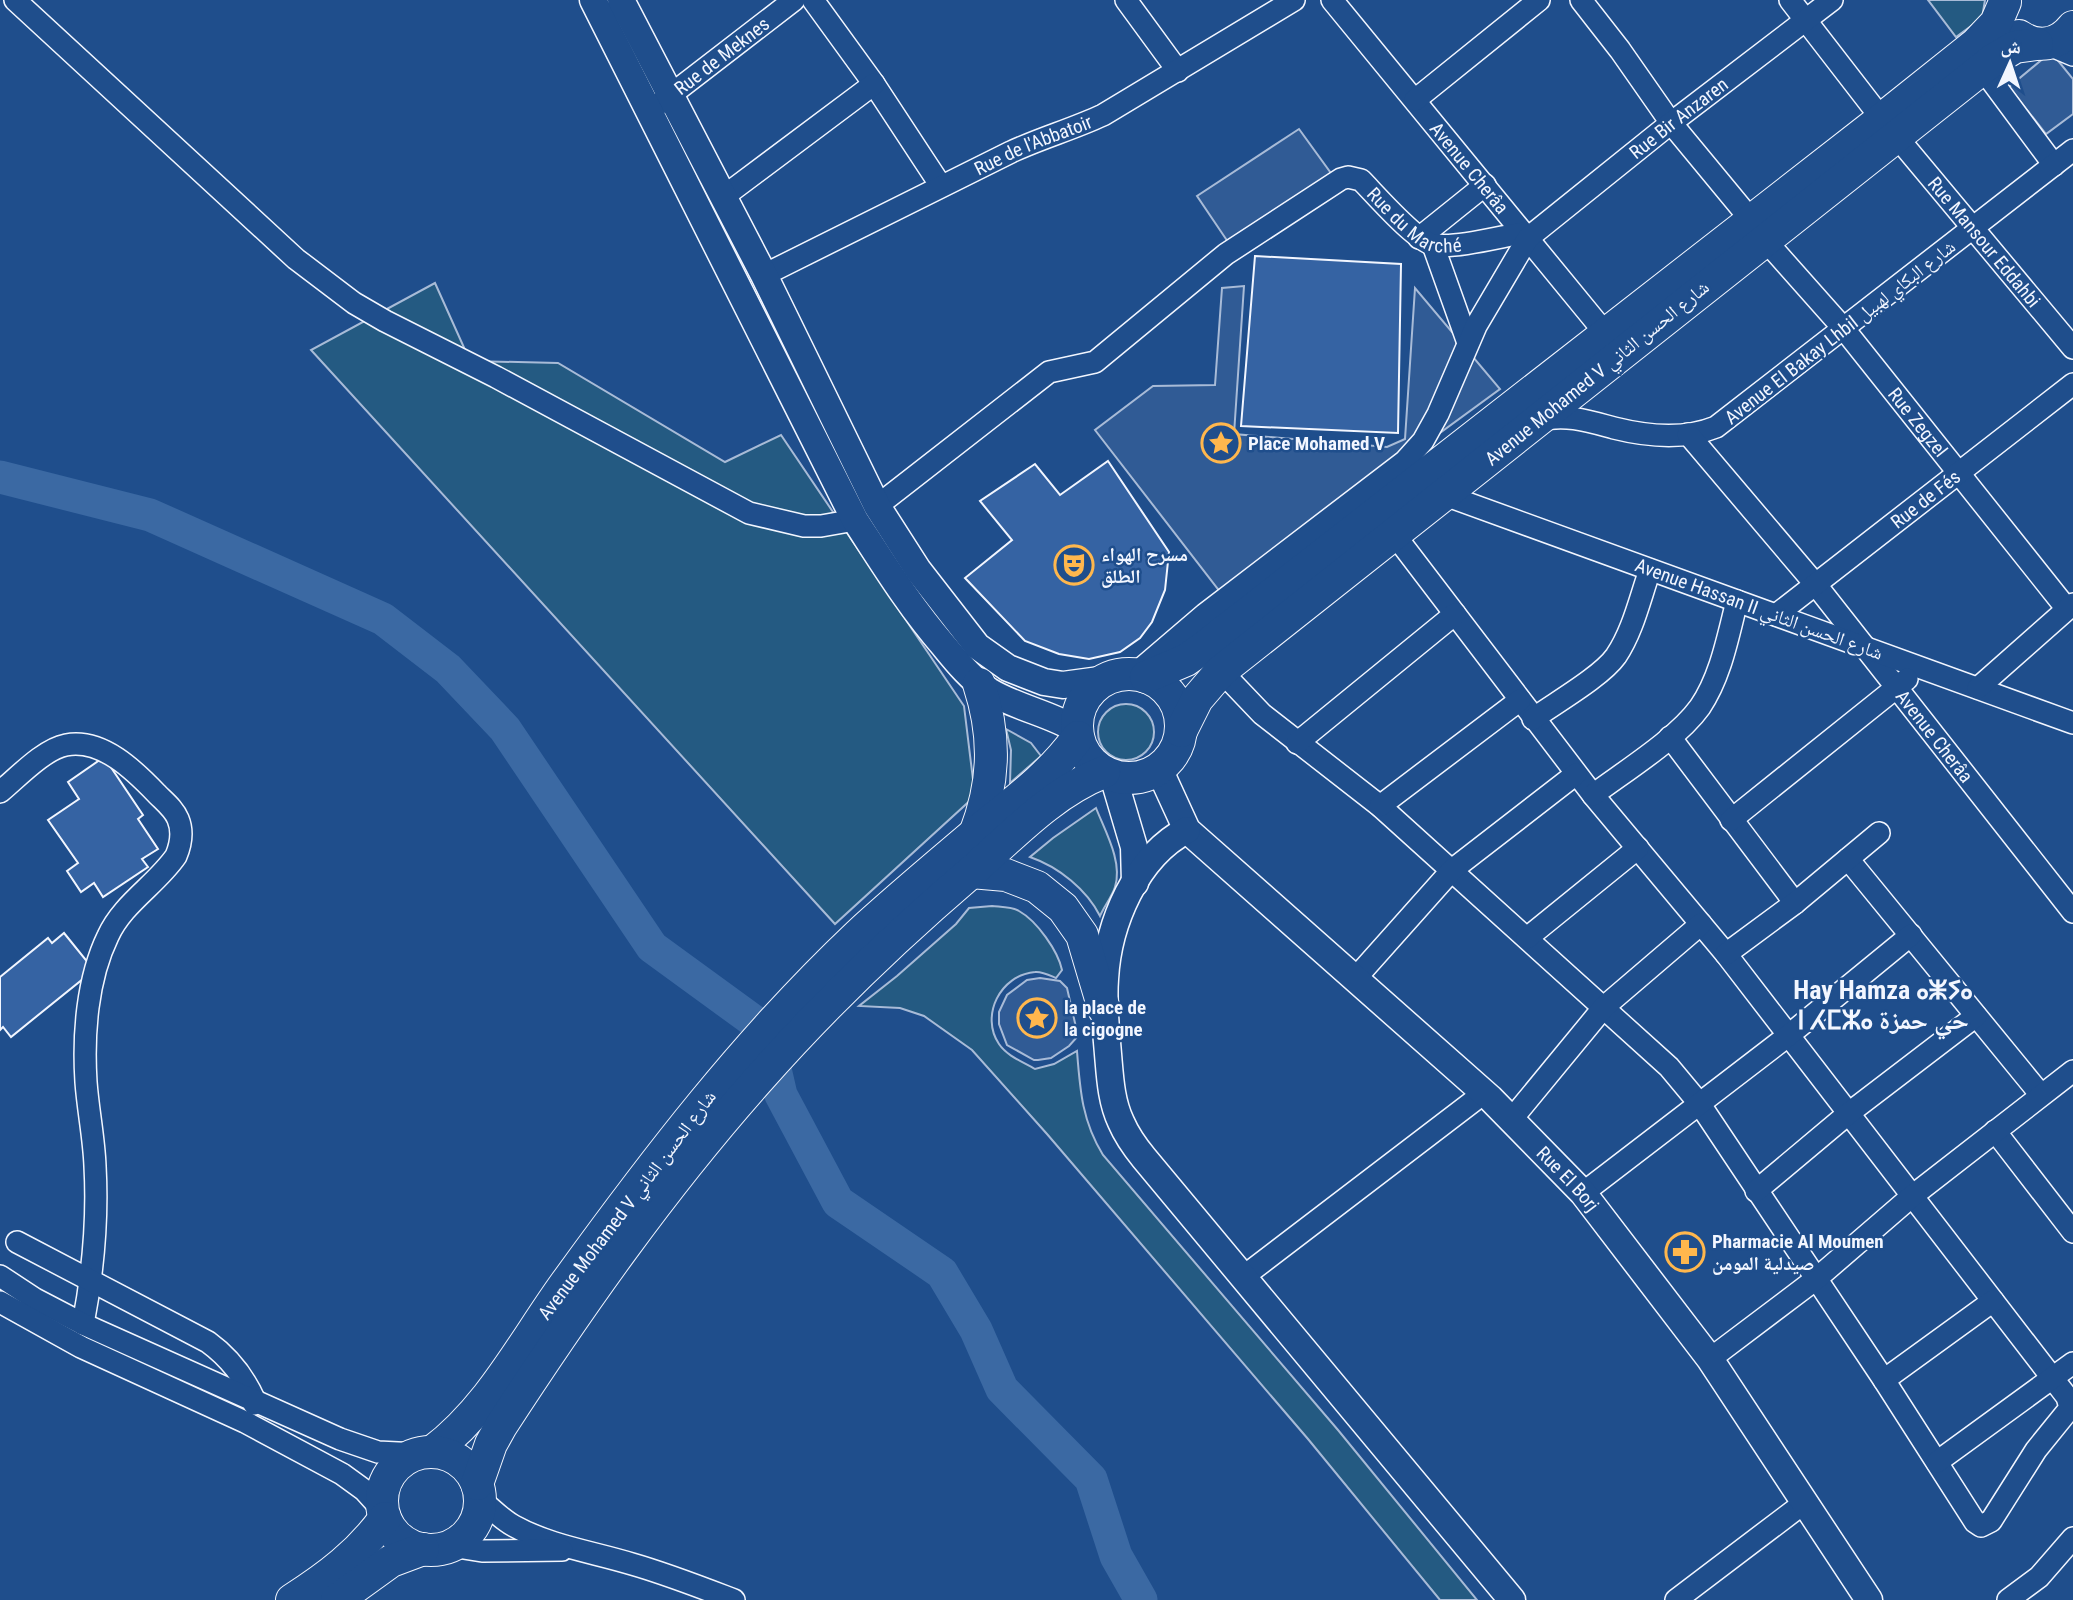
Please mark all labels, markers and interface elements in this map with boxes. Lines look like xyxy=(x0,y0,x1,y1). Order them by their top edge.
street label: Rue de Meknes xyxy=(669,12,774,100)
north arrow xyxy=(1975,28,2045,98)
text: ش xyxy=(2000,35,2022,59)
street label: Rue Bir Anzaren xyxy=(1625,72,1732,164)
street label: Rue de l'Abbatoir xyxy=(970,110,1096,180)
street label: Avenue Cherâa xyxy=(1425,117,1514,218)
street label: Rue Mansour Eddahbi xyxy=(1923,172,2046,312)
street label: Rue du Marché xyxy=(1362,182,1463,257)
street label: Avenue El Bakay Lhbil شارع البكاي لهبيل xyxy=(1720,235,1962,432)
street label: Avenue Mohamed V شارع الحسن الثاني xyxy=(1480,275,1716,473)
street label: Rue Zegzel xyxy=(1884,383,1953,461)
place icon: Place Mohamed V xyxy=(1200,422,1242,464)
place label: Place Mohamed V xyxy=(1248,432,1385,455)
street label: Rue de Fés xyxy=(1886,465,1965,533)
place label: مسرح الهواء الطلق xyxy=(1101,543,1188,588)
theatre icon: مسرح الهواء الطلق xyxy=(1053,544,1095,586)
street label: Avenue Hassan II شارع الحسن الثاني xyxy=(1631,553,1886,668)
street label: Avenue Cherâa xyxy=(1891,685,1978,787)
district label: Hay Hamza ⴰⵥⵢⴰ ⵏ ⵃⵎⵣⴰ حي حمزة xyxy=(1793,975,1973,1040)
place label: la place de la cigogne xyxy=(1064,996,1146,1041)
place icon: la place de la cigogne xyxy=(1016,997,1058,1039)
street label: Avenue Mohamed V شارع الحسن الثاني xyxy=(533,1086,724,1327)
street label: Rue El Borj xyxy=(1532,1141,1604,1216)
place label: Pharmacie Al Moumen صيدلية المومن xyxy=(1712,1230,1884,1275)
pharmacy icon: Pharmacie Al Moumen صيدلية المومن xyxy=(1664,1231,1706,1273)

